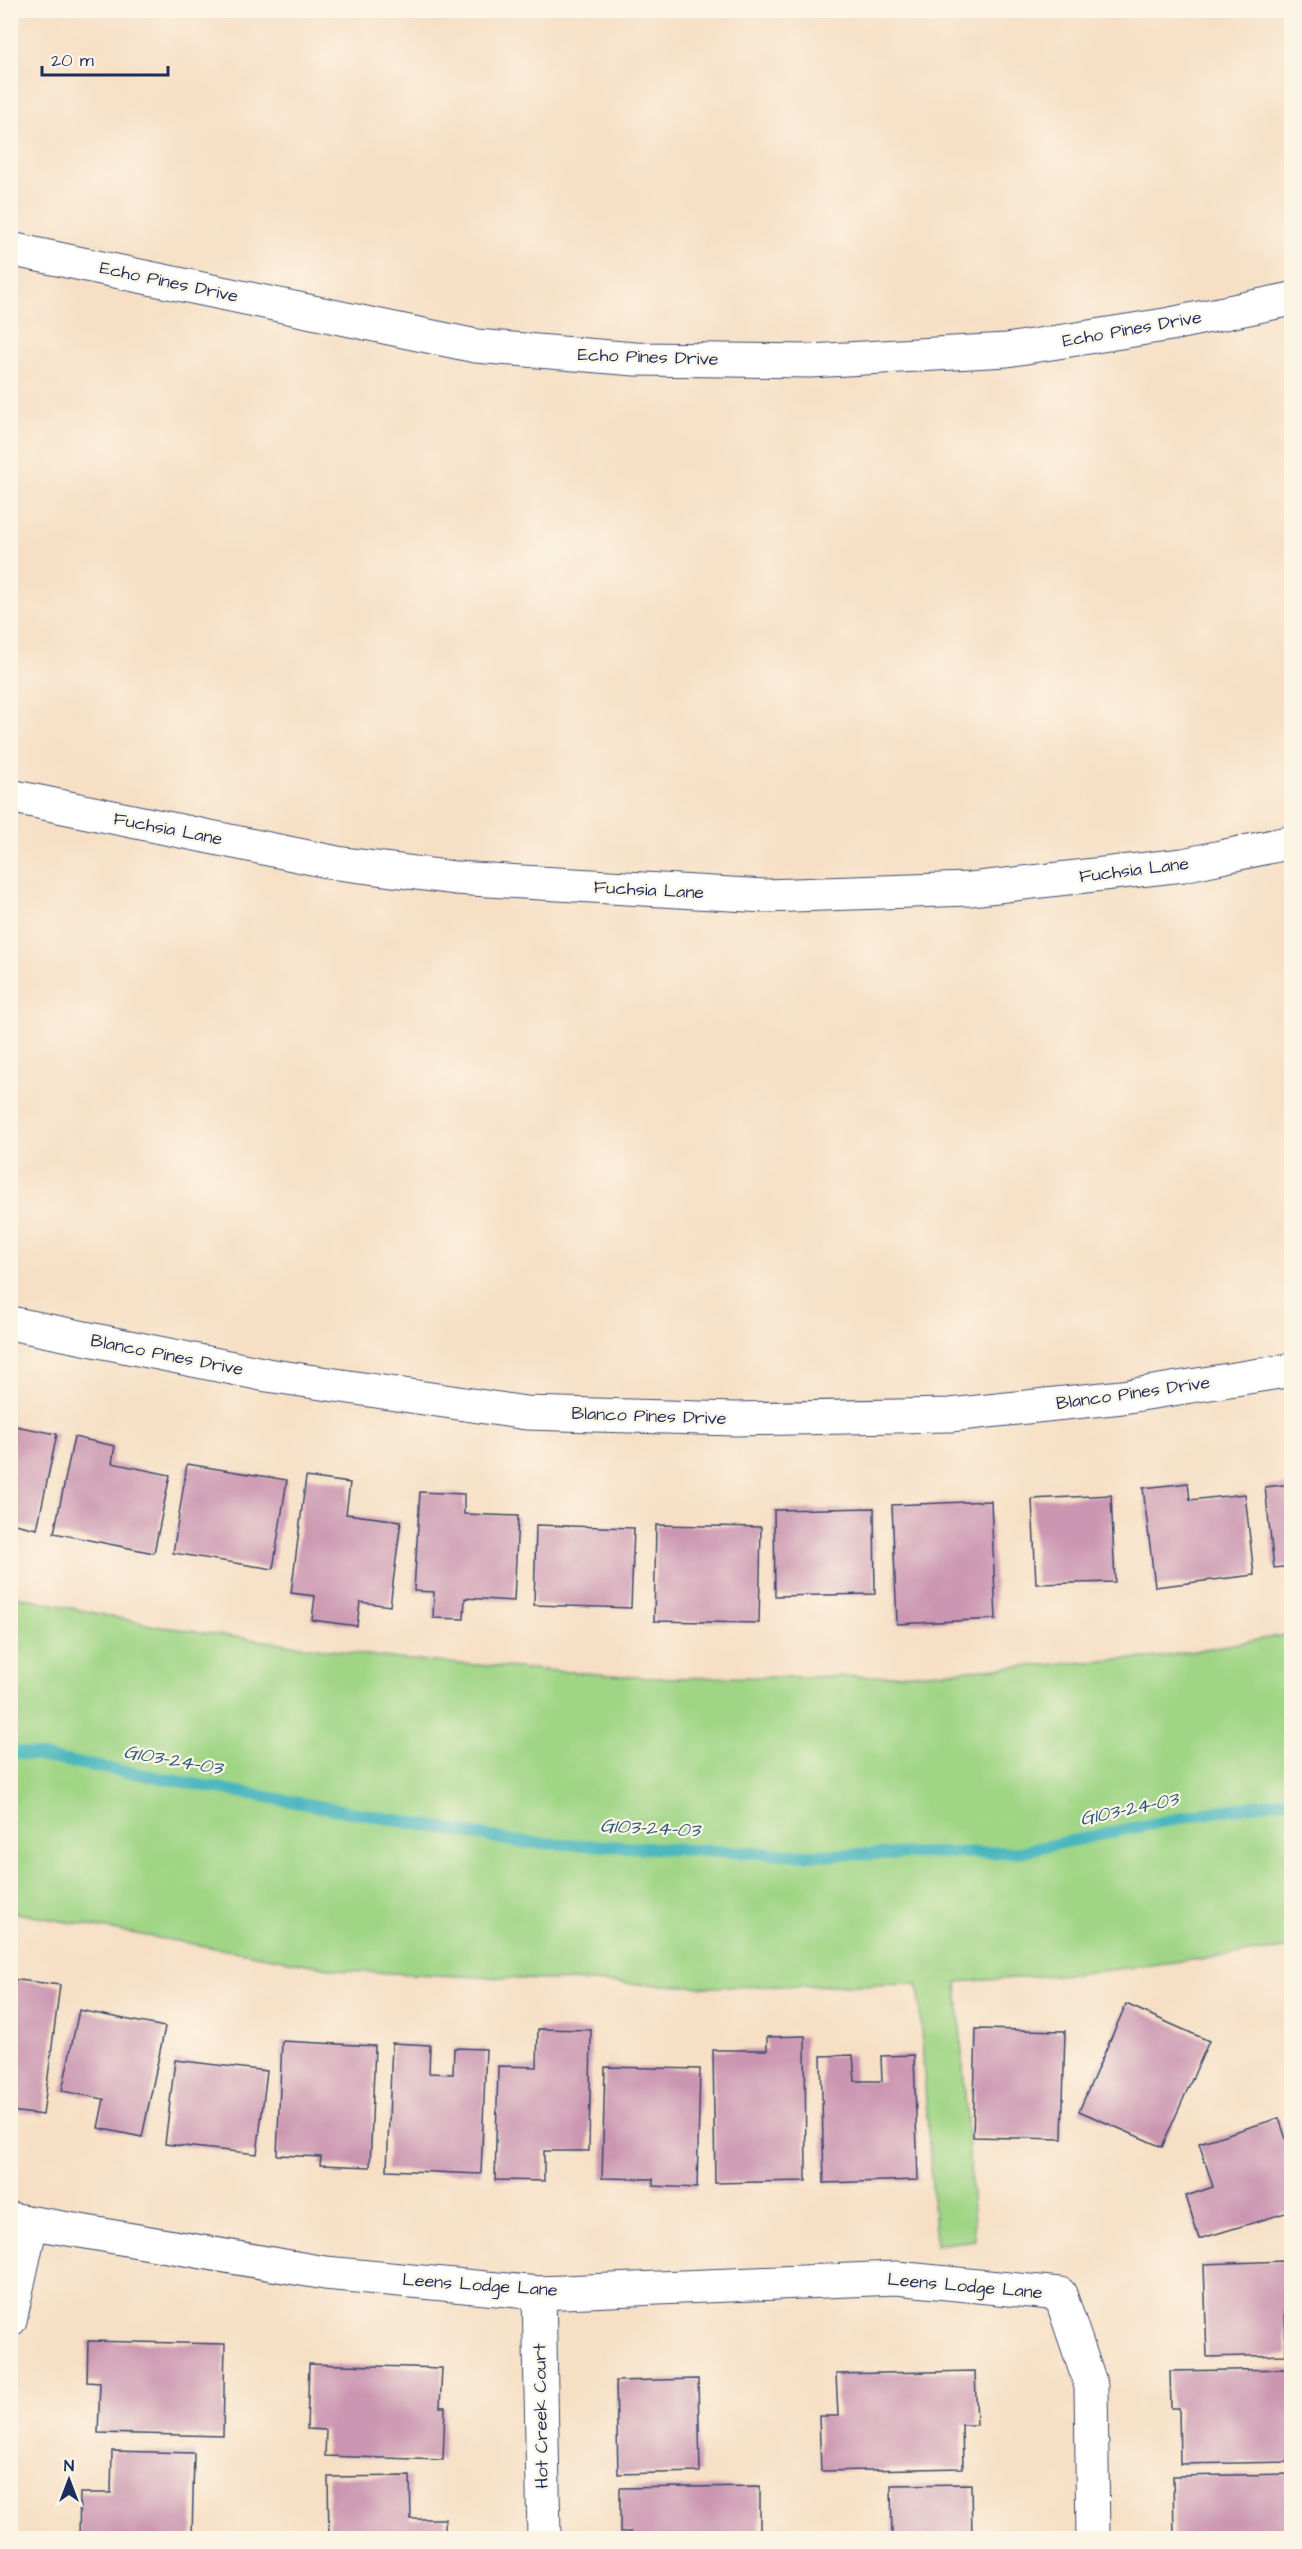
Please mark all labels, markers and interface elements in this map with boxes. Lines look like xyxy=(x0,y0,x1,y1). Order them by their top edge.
scale bar xyxy=(42,39,168,77)
text: 20 m xyxy=(51,48,94,73)
street label: Echo Pines Drive xyxy=(98,255,241,309)
street label: Echo Pines Drive xyxy=(1060,304,1204,354)
street label: Echo Pines Drive xyxy=(577,342,719,372)
street label: Fuchsia Lane xyxy=(111,806,225,852)
street label: Fuchsia Lane xyxy=(1078,851,1191,889)
street label: Fuchsia Lane xyxy=(593,875,705,905)
street label: Blanco Pines Drive xyxy=(88,1328,246,1382)
street label: Blanco Pines Drive xyxy=(1054,1370,1212,1416)
street label: Blanco Pines Drive xyxy=(571,1401,727,1431)
water label: G103-24-03 xyxy=(122,1738,226,1783)
water label: G103-24-03 xyxy=(1077,1785,1182,1833)
water label: G103-24-03 xyxy=(600,1811,702,1845)
street label: Leens Lodge Lane xyxy=(401,2267,559,2304)
street label: Leens Lodge Lane xyxy=(886,2267,1044,2306)
street label: Hot Creek Court xyxy=(527,2343,555,2489)
north arrow xyxy=(39,2450,99,2510)
text: N xyxy=(64,2455,74,2477)

